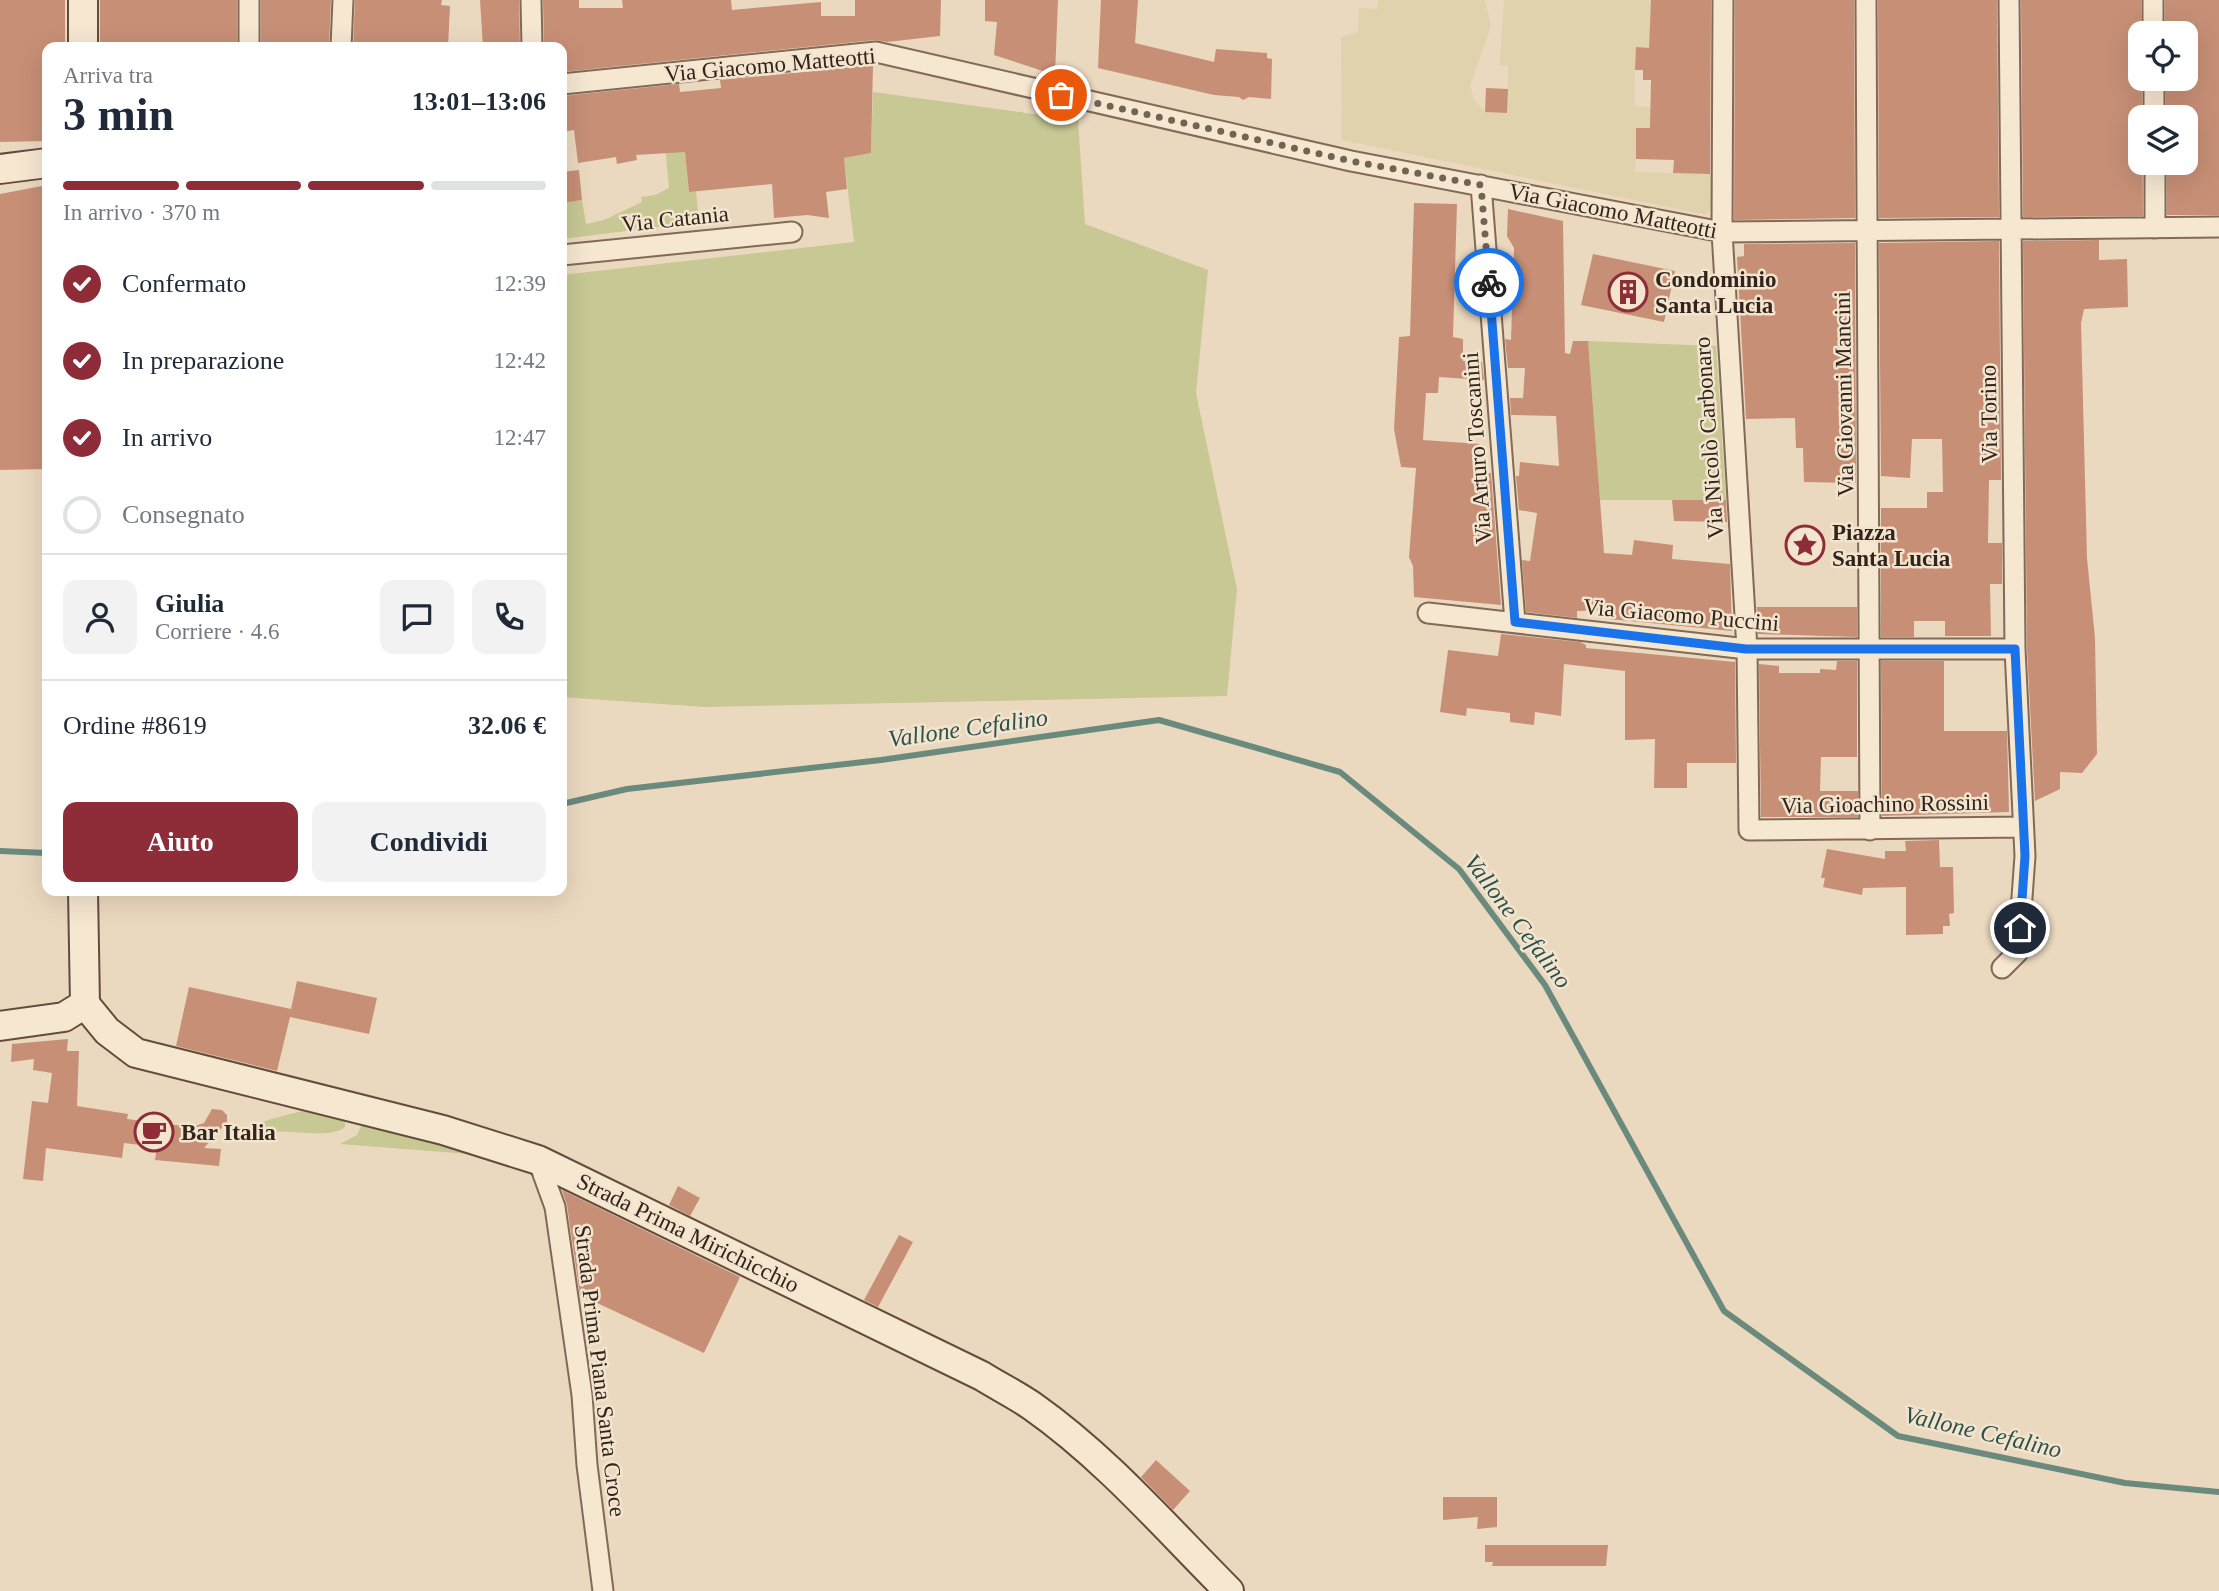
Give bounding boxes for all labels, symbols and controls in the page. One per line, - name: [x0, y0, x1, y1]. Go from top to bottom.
- map controls: [2128, 21, 2198, 175]
- button: locate: [2128, 21, 2198, 91]
- street label: Via Giacomo Matteotti: [663, 43, 877, 87]
- text: Arriva tra: [63, 63, 153, 88]
- pin: [1031, 65, 1091, 125]
- icon: bag: [1042, 76, 1080, 114]
- text: 13:01–13:06: [412, 87, 546, 116]
- text: 3 min: [63, 89, 174, 140]
- button: layers: [2128, 105, 2198, 175]
- street label: Via Giacomo Matteotti: [1507, 179, 1719, 243]
- text: In arrivo · 370 m: [63, 200, 220, 225]
- street label: Via Catania: [620, 201, 730, 237]
- courier: [1454, 248, 1524, 318]
- icon: bike: [1470, 264, 1508, 302]
- icon: check: [63, 265, 101, 303]
- place label: Condominio Santa Lucia: [1655, 267, 1776, 318]
- text: Confermato: [122, 269, 246, 298]
- text: 12:39: [494, 271, 546, 296]
- building icon: Condominio Santa Lucia: [1607, 271, 1649, 313]
- street label: Via Giovanni Mancini: [1830, 291, 1858, 497]
- street label: Via Nicolò Carbonaro: [1689, 336, 1729, 540]
- icon: check: [63, 342, 101, 380]
- text: In preparazione: [122, 346, 284, 375]
- text: 12:42: [494, 348, 546, 373]
- street label: Via Arturo Toscanini: [1458, 351, 1496, 545]
- street label: Via Torino: [1976, 365, 2002, 463]
- icon: check: [63, 419, 101, 457]
- text: In arrivo: [122, 423, 212, 452]
- text: 12:47: [494, 425, 546, 450]
- text: Consegnato: [122, 500, 245, 529]
- place label: Piazza Santa Lucia: [1832, 520, 1951, 571]
- place icon: Piazza Santa Lucia: [1784, 524, 1826, 566]
- button: person: [63, 580, 137, 654]
- button: chat: [380, 580, 454, 654]
- button: phone: [472, 580, 546, 654]
- text: Giulia: [155, 589, 224, 618]
- street label: Via Giacomo Puccini: [1582, 594, 1780, 636]
- text: Corriere · 4.6: [155, 619, 280, 644]
- water label: Vallone Cefalino: [887, 704, 1049, 752]
- text: Ordine #8619: [63, 711, 207, 740]
- text: 32.06 €: [468, 711, 546, 740]
- street label: Via Gioachino Rossini: [1781, 790, 1989, 818]
- button: Aiuto: [63, 802, 298, 882]
- button: Condividi: [312, 802, 546, 882]
- water label: Vallone Cefalino: [1459, 849, 1577, 993]
- pin: [1990, 898, 2050, 958]
- icon: home: [2001, 909, 2039, 947]
- cafe icon: Bar Italia: [133, 1111, 175, 1153]
- place label: Bar Italia: [181, 1120, 276, 1145]
- street label: Strada Prima Mirichicchio: [573, 1168, 803, 1298]
- street label: Strada Prima Piana Santa Croce: [570, 1224, 630, 1518]
- water label: Vallone Cefalino: [1902, 1401, 2064, 1463]

